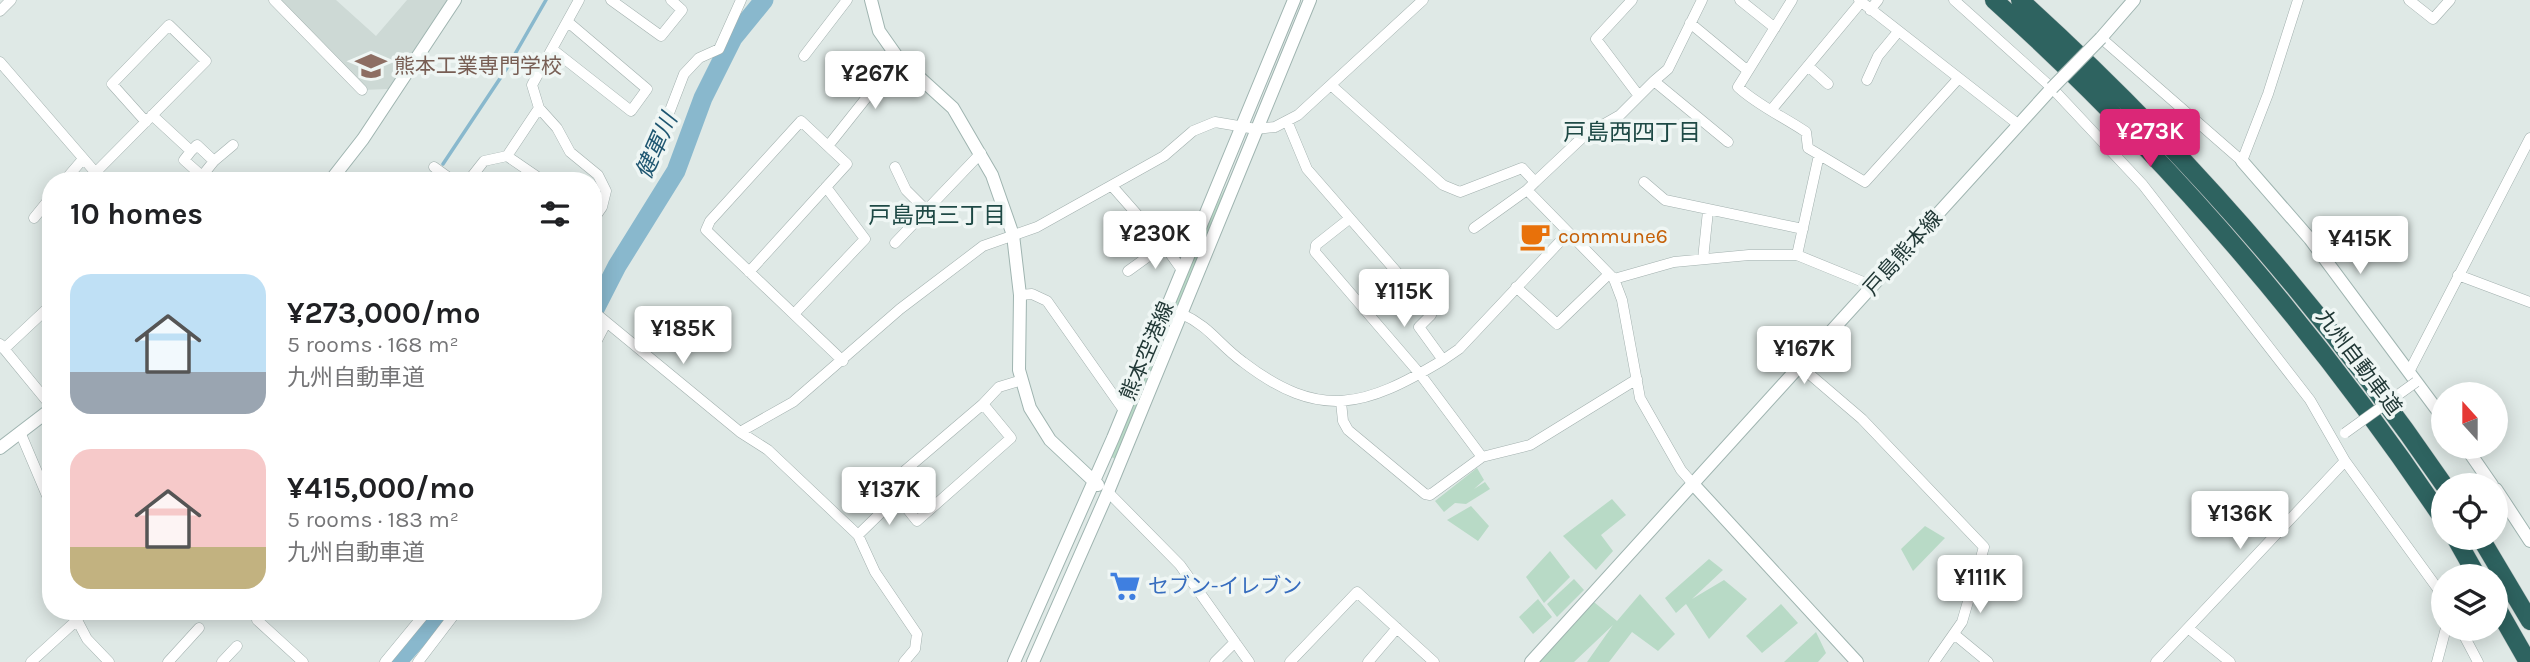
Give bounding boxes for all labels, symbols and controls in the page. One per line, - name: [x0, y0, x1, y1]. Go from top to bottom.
- school or university icon: 熊本工業専門学校: [354, 49, 388, 83]
- pin: ¥267K: [826, 52, 924, 111]
- place label: 熊本工業専門学校: [394, 54, 562, 78]
- text: ¥267K: [841, 60, 909, 87]
- water label: 健軍川: [630, 106, 684, 183]
- pin: ¥273K: [2101, 110, 2199, 169]
- text: ¥273K: [2116, 118, 2184, 145]
- district label: 戸島西四丁目: [1563, 119, 1701, 146]
- icon: filters: [536, 195, 574, 233]
- text: 10 homes: [70, 196, 203, 232]
- district label: 戸島西三丁目: [868, 202, 1006, 229]
- street label: 戸島熊本線: [1859, 206, 1947, 300]
- pin: ¥230K: [1106, 212, 1204, 271]
- pin: ¥415K: [2311, 216, 2409, 276]
- cafe icon: commune6: [1518, 219, 1552, 253]
- text: ¥230K: [1119, 220, 1191, 247]
- place label: commune6: [1558, 224, 1668, 248]
- text: ¥415K: [2328, 225, 2392, 252]
- pin: ¥115K: [1355, 270, 1453, 329]
- text: ¥115K: [1375, 278, 1433, 305]
- text: ¥273,000/mo: [287, 295, 480, 331]
- street label: 熊本空港線: [1115, 298, 1179, 404]
- icon: home: [126, 302, 210, 386]
- street label: 九州自動車道: [2312, 304, 2406, 420]
- pin: ¥185K: [634, 306, 732, 366]
- text: ¥185K: [651, 315, 716, 342]
- pin: ¥167K: [1755, 326, 1853, 386]
- text: 5 rooms · 168 m²: [287, 331, 459, 358]
- text: ¥167K: [1773, 335, 1835, 362]
- text: 九州自動車道: [287, 364, 425, 391]
- north arrow: [2431, 382, 2508, 458]
- map controls: [2431, 382, 2508, 641]
- pin: ¥137K: [840, 468, 938, 527]
- text: ¥415,000/mo: [287, 470, 475, 506]
- button: locate: [2431, 473, 2508, 550]
- text: ¥137K: [858, 476, 920, 503]
- icon: home: [126, 477, 210, 561]
- pin: ¥136K: [2191, 491, 2289, 551]
- text: ¥136K: [2208, 500, 2273, 527]
- text: 5 rooms · 183 m²: [287, 506, 459, 533]
- text: 九州自動車道: [287, 539, 425, 566]
- pin: ¥111K: [1931, 556, 2029, 615]
- text: ¥111K: [1953, 564, 2007, 591]
- button: layers: [2431, 564, 2508, 641]
- supermarket icon: セブン-イレブン: [1108, 569, 1142, 603]
- place label: セブン-イレブン: [1148, 574, 1302, 598]

